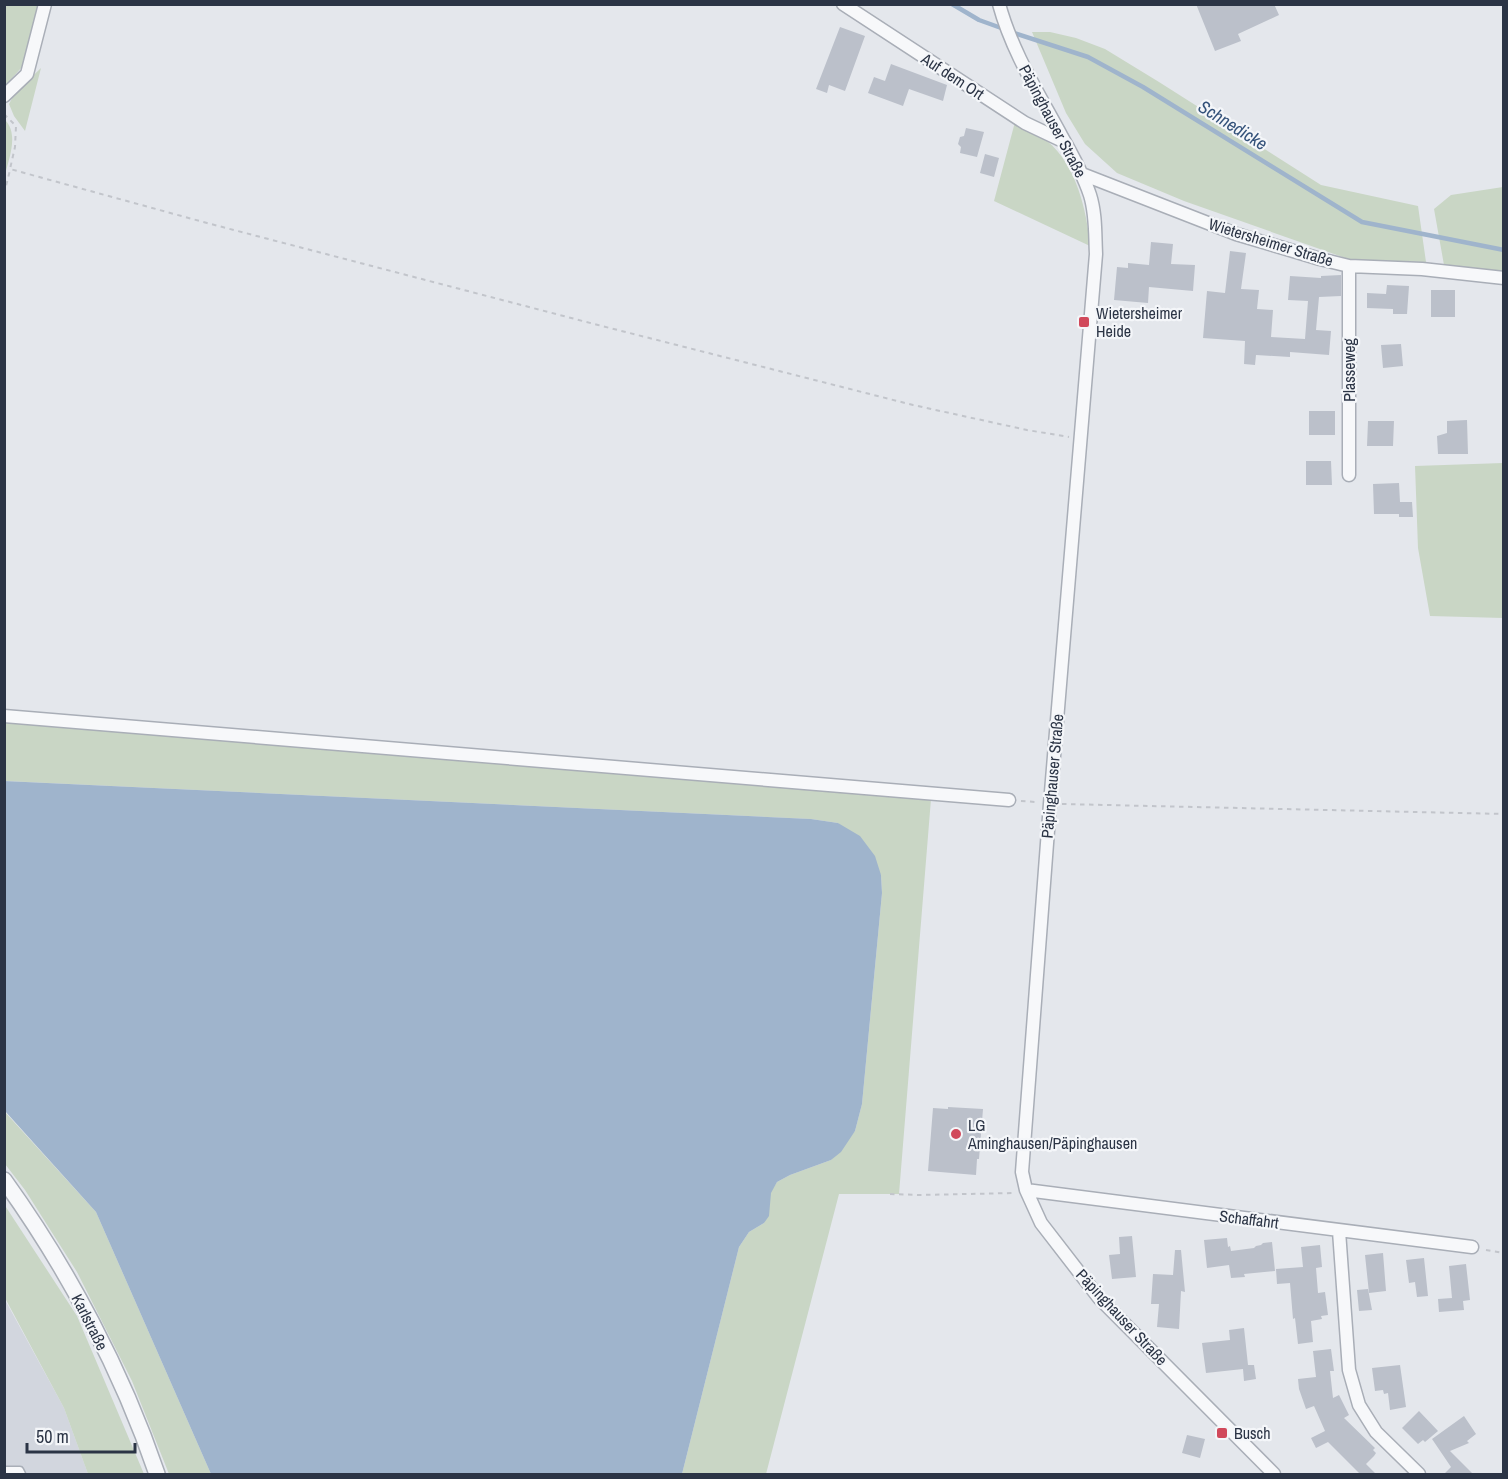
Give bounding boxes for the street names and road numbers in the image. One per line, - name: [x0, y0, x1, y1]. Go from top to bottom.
- street label: Auf dem Ort: [917, 47, 989, 105]
- street label: Päpinghauser Straße: [1014, 61, 1092, 181]
- street label: Wietersheimer Straße: [1206, 213, 1336, 271]
- street label: Plasseweg: [1338, 338, 1360, 402]
- street label: Päpinghauser Straße: [1036, 713, 1068, 839]
- street label: Schaffahrt: [1218, 1204, 1280, 1234]
- street label: Päpinghauser Straße: [1071, 1264, 1173, 1370]
- street label: Karlstraße: [66, 1290, 114, 1354]

